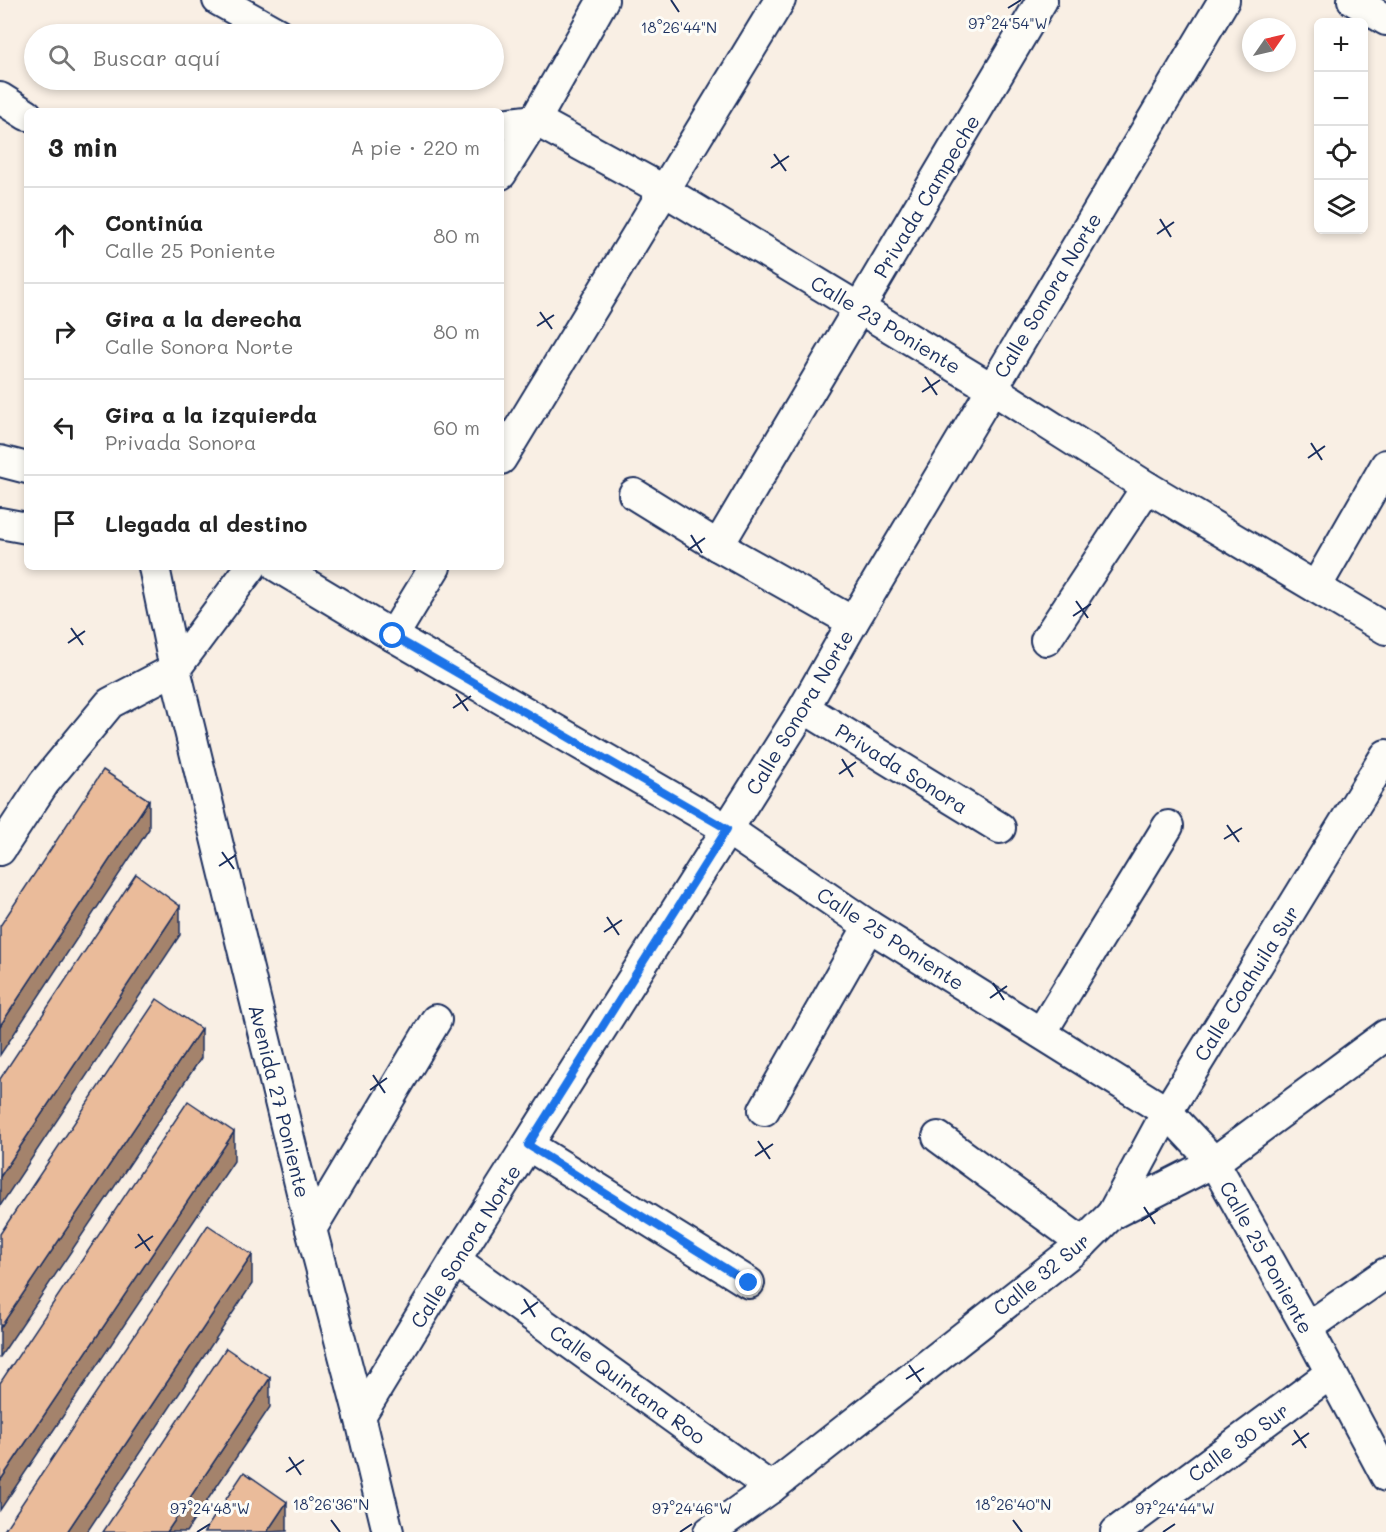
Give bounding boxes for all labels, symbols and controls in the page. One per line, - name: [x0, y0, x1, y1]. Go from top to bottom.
- text: 97°24'54"W: [968, 13, 1048, 33]
- text: 18°26'44"N: [641, 17, 717, 37]
- north arrow: [1242, 18, 1296, 72]
- map controls: [1314, 18, 1368, 234]
- button: +: [1314, 18, 1368, 72]
- search box: [24, 24, 504, 90]
- icon: search: [45, 41, 78, 74]
- text: Buscar aquí: [93, 43, 221, 72]
- button: −: [1314, 72, 1368, 126]
- street label: Privada Campeche: [867, 110, 985, 282]
- button: locate: [1314, 126, 1368, 180]
- text: 3 min: [48, 130, 117, 164]
- text: A pie · 220 m: [350, 134, 480, 160]
- button: layers: [1314, 180, 1368, 234]
- text: Continúa: [105, 208, 203, 237]
- street label: Calle Sonora Norte: [987, 208, 1107, 382]
- icon: ahead: [48, 219, 81, 252]
- text: 80 m: [433, 222, 480, 248]
- text: Calle 25 Poniente: [105, 237, 276, 263]
- street label: Calle 23 Poniente: [806, 269, 966, 379]
- text: Gira a la derecha: [105, 304, 302, 333]
- icon: right: [48, 315, 81, 348]
- text: 80 m: [433, 318, 480, 344]
- text: Calle Sonora Norte: [105, 333, 293, 359]
- text: Gira a la izquierda: [105, 400, 317, 429]
- icon: left: [48, 411, 81, 444]
- text: 60 m: [433, 414, 480, 440]
- text: Privada Sonora: [105, 429, 257, 455]
- icon: arrive: [48, 507, 81, 540]
- text: Llegada al destino: [105, 509, 307, 538]
- route start: [379, 622, 405, 648]
- street label: Calle Sonora Norte: [739, 625, 859, 799]
- street label: Privada Sonora: [831, 717, 973, 819]
- street label: Calle 25 Poniente: [812, 881, 970, 995]
- street label: Calle Coahuila Sur: [1188, 900, 1304, 1066]
- street label: Avenida 27 Poniente: [243, 1002, 317, 1200]
- street label: Calle Sonora Norte: [404, 1159, 526, 1333]
- street label: Calle 25 Poniente: [1214, 1176, 1320, 1338]
- street label: Calle 32 Sur: [987, 1227, 1095, 1321]
- route end: [735, 1269, 761, 1295]
- street label: Calle Quintana Roo: [545, 1319, 711, 1450]
- street label: Calle 30 Sur: [1183, 1397, 1293, 1487]
- text: 18°26'36"N: [293, 1494, 369, 1514]
- text: 18°26'40"N: [975, 1494, 1051, 1514]
- text: 97°24'48"W: [170, 1498, 250, 1518]
- text: 97°24'46"W: [652, 1498, 732, 1518]
- text: 97°24'44"W: [1135, 1498, 1215, 1518]

